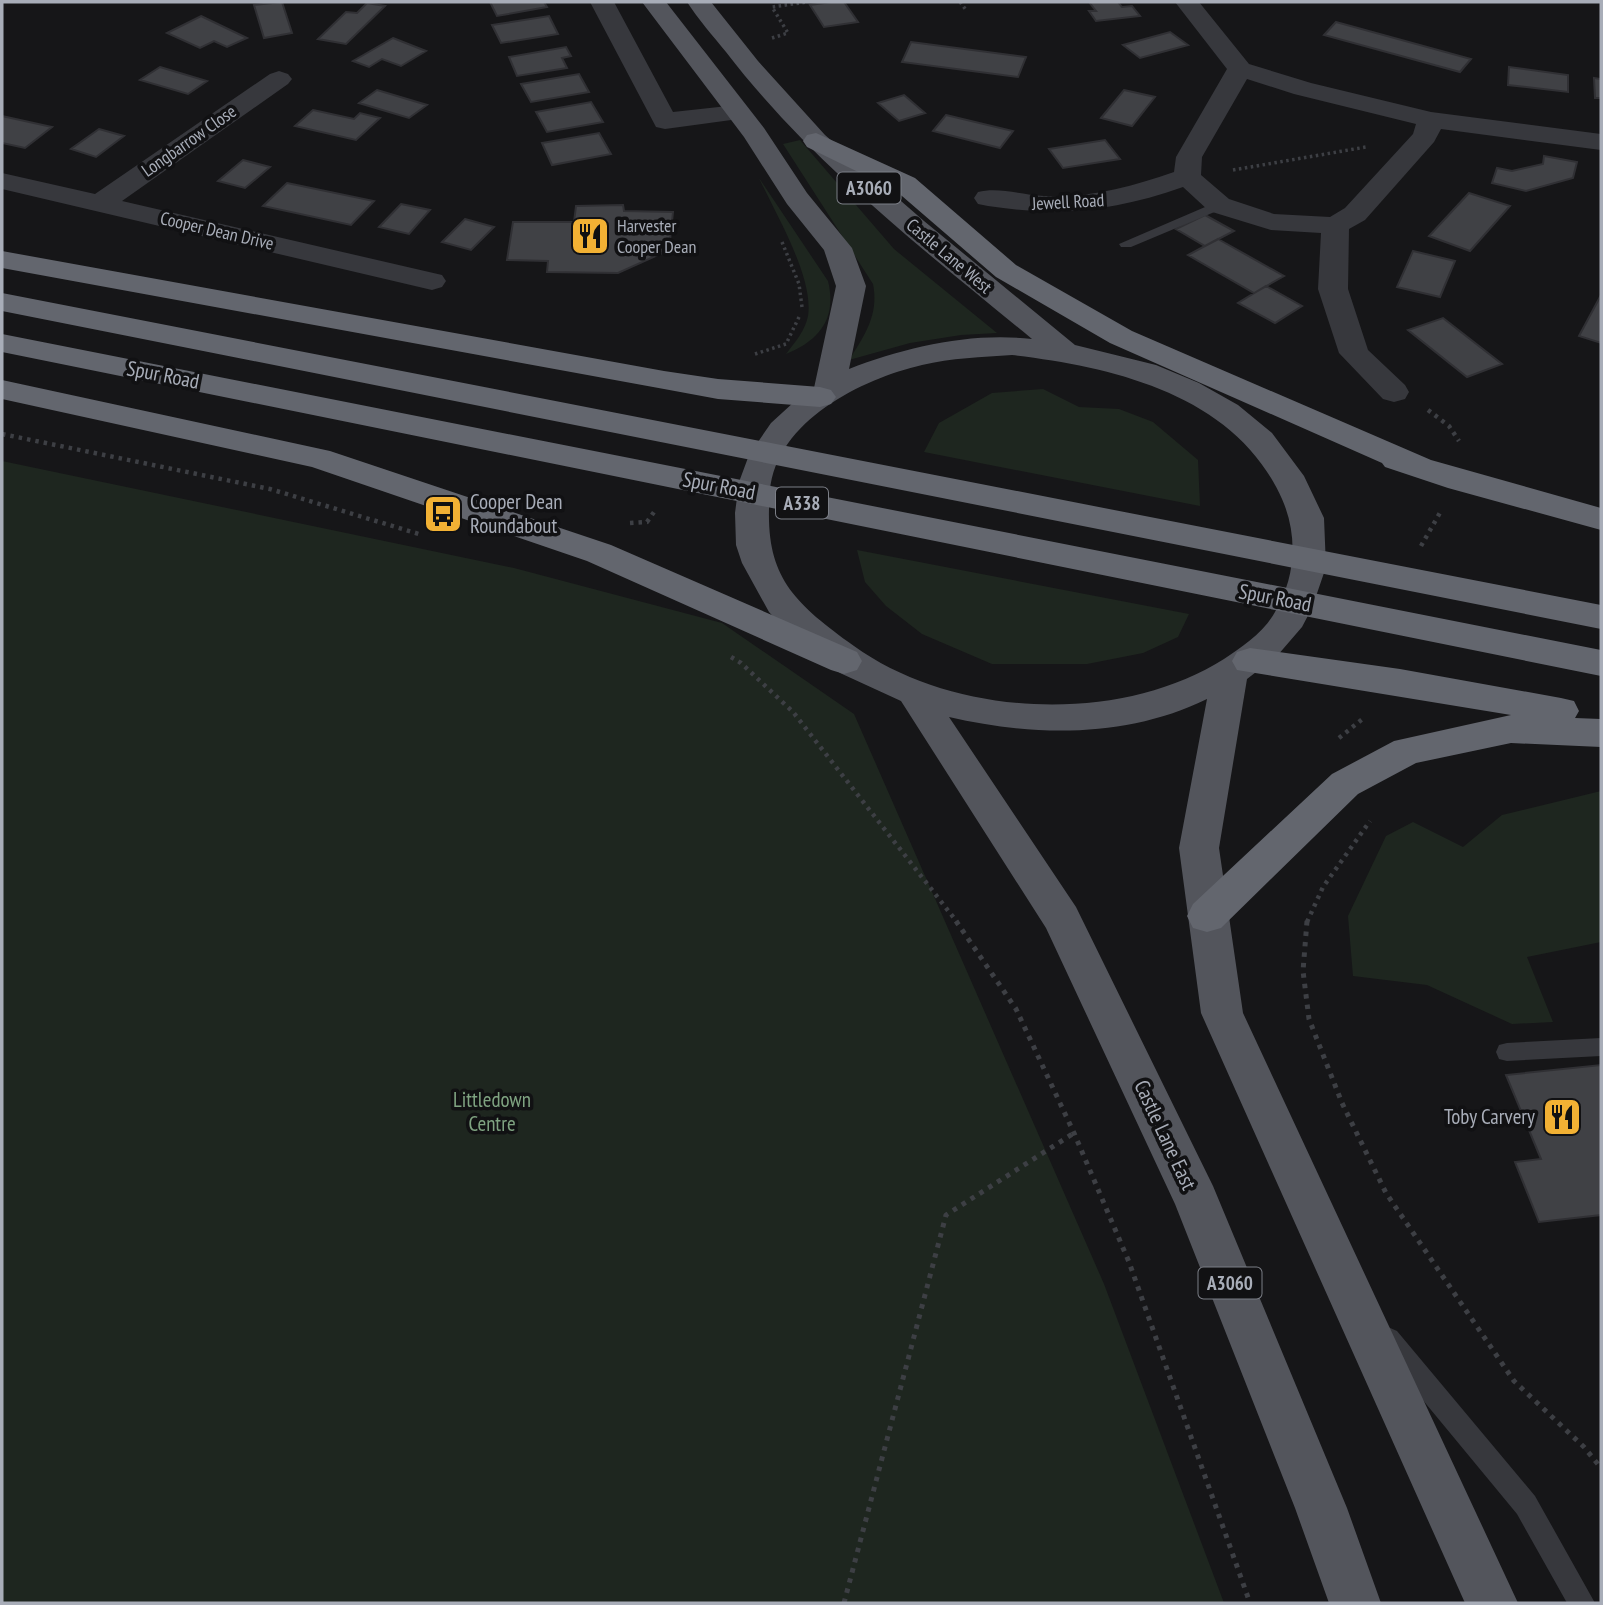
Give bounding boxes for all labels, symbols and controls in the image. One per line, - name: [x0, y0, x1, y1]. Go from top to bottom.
- street label: Longbarrow Close: [137, 99, 241, 182]
- road number: A3060: [838, 172, 900, 204]
- street label: Jewell Road: [1030, 188, 1105, 215]
- street label: Cooper Dean Drive: [158, 206, 276, 255]
- street label: Castle Lane West: [902, 213, 997, 298]
- place label: Harvester Cooper Dean: [617, 214, 696, 258]
- restaurant icon: Harvester Cooper Dean: [569, 215, 611, 257]
- street label: Spur Road: [125, 354, 202, 395]
- street label: Spur Road: [681, 465, 758, 506]
- place label: Cooper Dean Roundabout: [470, 488, 563, 539]
- road number: A338: [776, 488, 828, 518]
- bus stop icon: Cooper Dean Roundabout: [422, 493, 464, 535]
- street label: Spur Road: [1237, 577, 1314, 618]
- street label: Castle Lane East: [1128, 1076, 1203, 1194]
- park label: Littledown Centre: [453, 1086, 531, 1137]
- restaurant icon: Toby Carvery: [1541, 1096, 1583, 1138]
- place label: Toby Carvery: [1444, 1103, 1535, 1130]
- road number: A3060: [1198, 1268, 1262, 1298]

